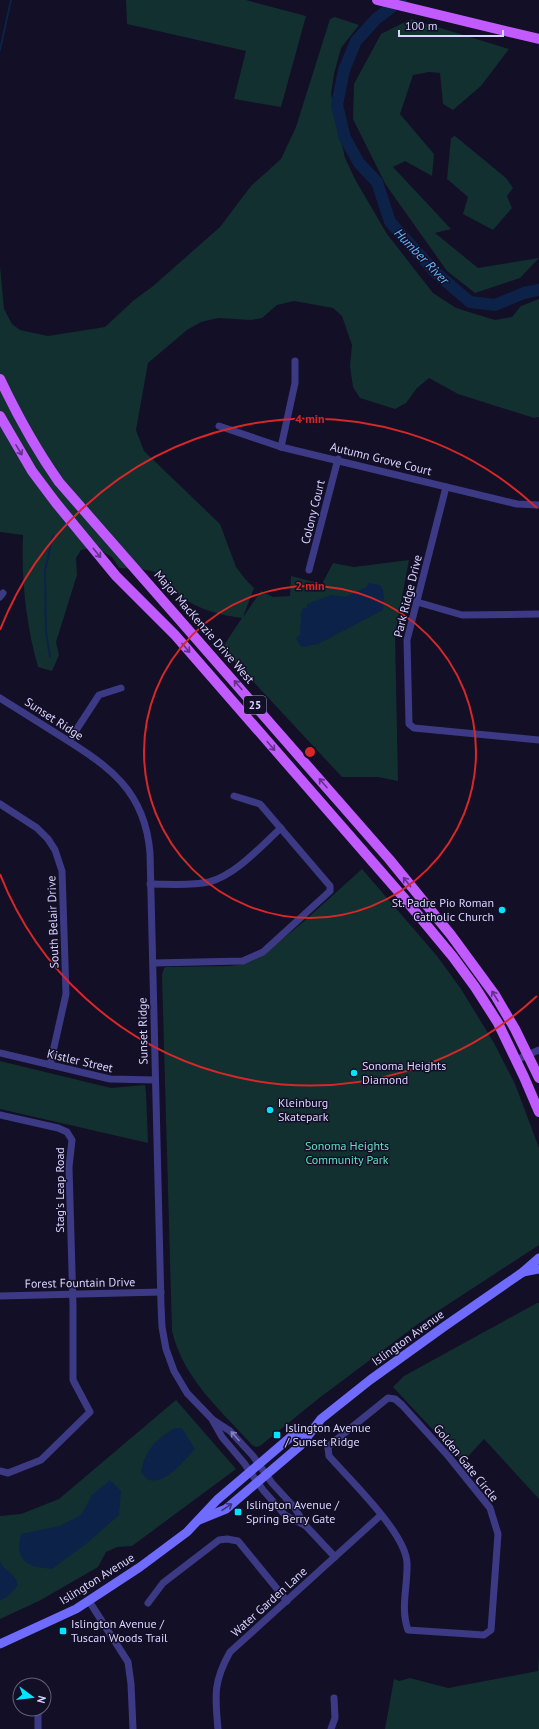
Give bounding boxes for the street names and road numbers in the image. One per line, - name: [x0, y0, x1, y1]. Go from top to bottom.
- street label: Autumn Grove Court: [329, 439, 433, 478]
- street label: Colony Court: [297, 478, 328, 546]
- street label: Park Ridge Drive: [390, 553, 425, 639]
- street label: Major MacKenzie Drive West: [151, 567, 258, 686]
- street label: Sunset Ridge: [22, 694, 87, 743]
- road number: 25: [244, 696, 266, 714]
- street label: South Belair Drive: [43, 875, 62, 969]
- street label: Sunset Ridge: [134, 997, 151, 1065]
- street label: Kistler Street: [46, 1046, 115, 1075]
- street label: Stag's Leap Road: [52, 1147, 67, 1233]
- street label: Forest Fountain Drive: [25, 1274, 135, 1291]
- street label: Islington Avenue: [369, 1306, 447, 1369]
- street label: Golden Gate Circle: [431, 1421, 502, 1504]
- street label: Islington Avenue: [56, 1550, 137, 1608]
- street label: Water Garden Lane: [228, 1564, 310, 1640]

